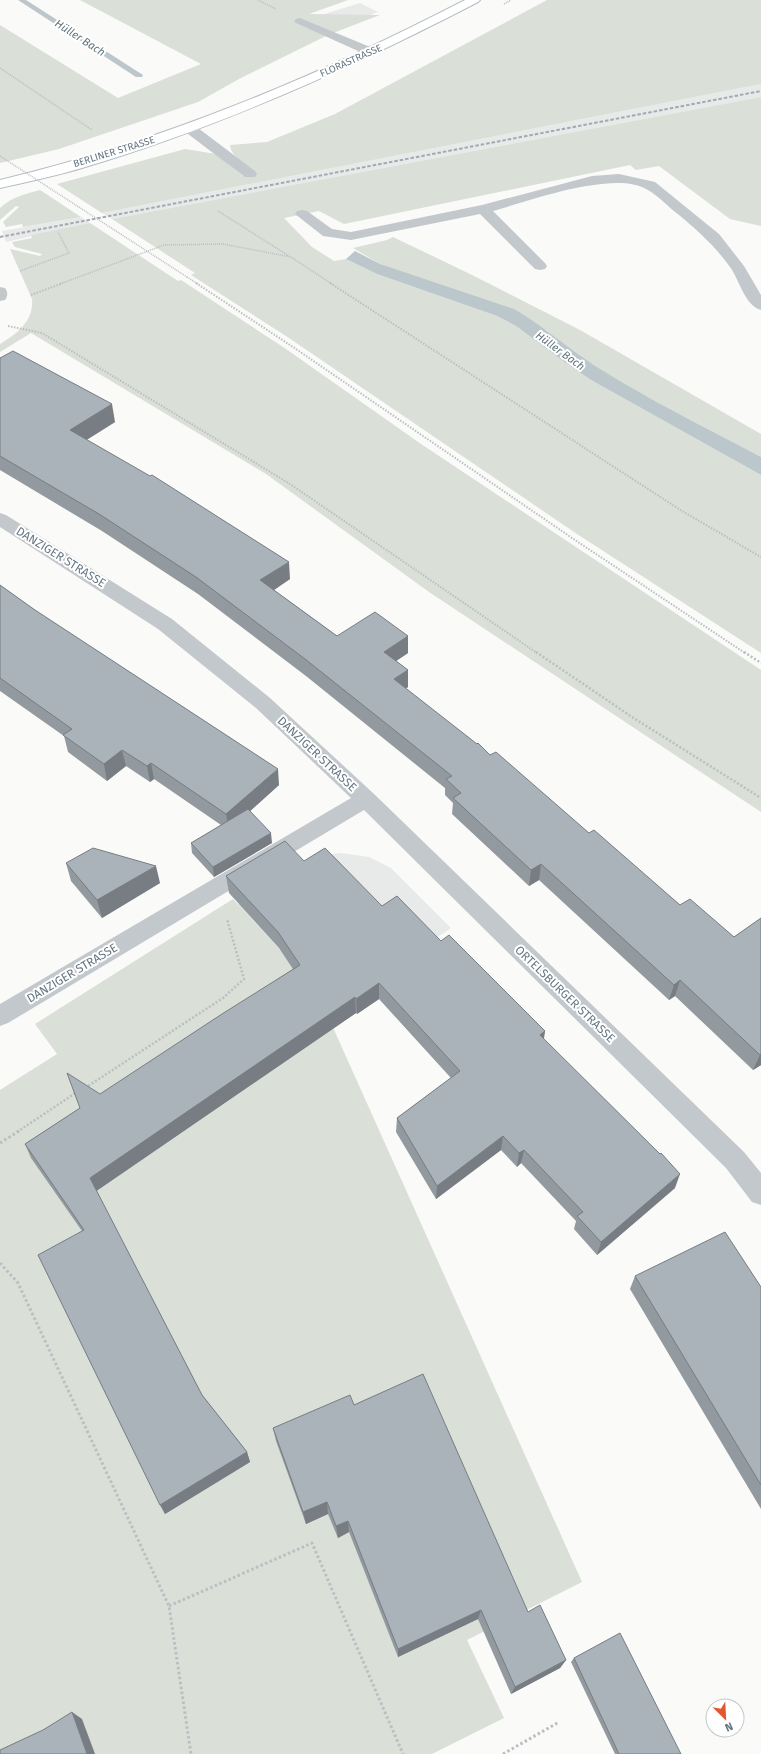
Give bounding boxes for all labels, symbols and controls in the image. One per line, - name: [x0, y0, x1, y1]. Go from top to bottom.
- water label: Hüller Bach: [52, 17, 108, 59]
- street label: FLORASTRASSE: [318, 42, 384, 80]
- street label: BERLINER STRASSE: [72, 134, 156, 170]
- water label: Hüller Bach: [533, 329, 587, 373]
- street label: DANZIGER STRASSE: [14, 524, 108, 590]
- street label: DANZIGER STRASSE: [275, 714, 359, 794]
- street label: DANZIGER STRASSE: [24, 941, 120, 1005]
- street label: ORTELSBURGER STRASSE: [512, 943, 618, 1045]
- north arrow: [705, 1698, 745, 1738]
- text: N: [723, 1719, 735, 1734]

